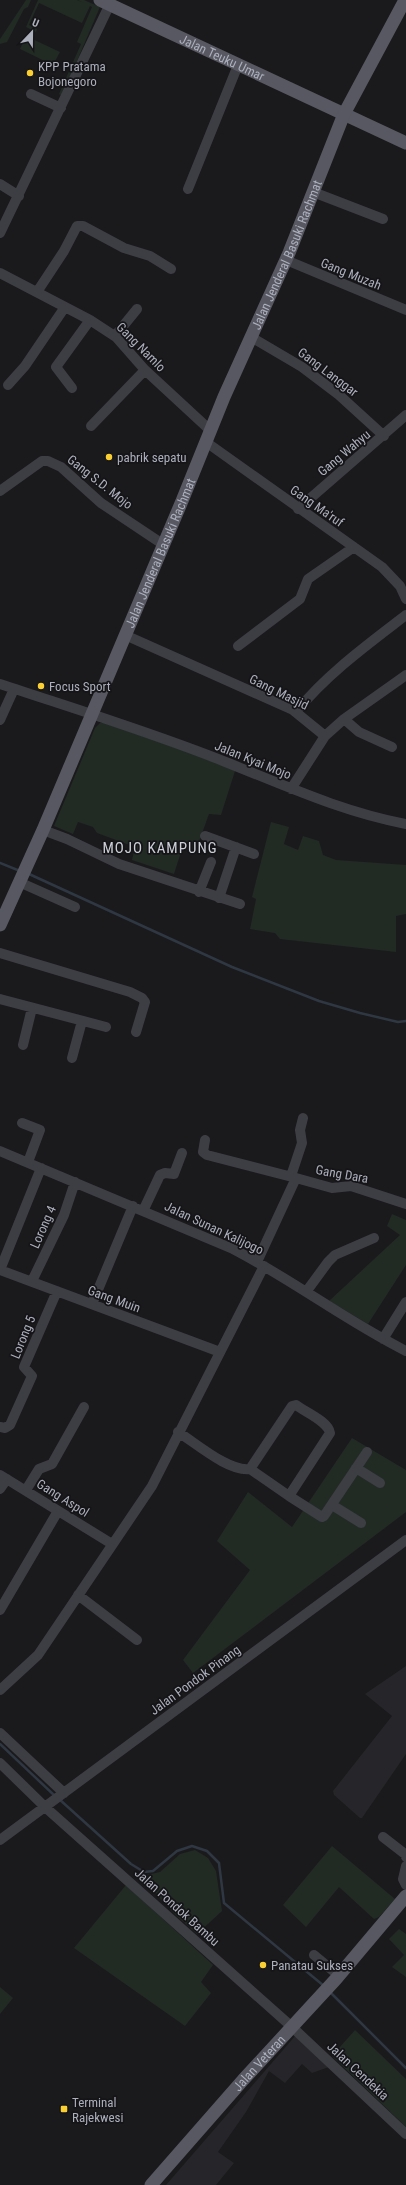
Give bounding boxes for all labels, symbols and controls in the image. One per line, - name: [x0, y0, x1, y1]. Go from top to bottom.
- north arrow: [12, 12, 52, 52]
- text: U: [30, 16, 41, 30]
- street label: Jalan Teuku Umar: [178, 31, 267, 83]
- place label: KPP Pratama Bojonegoro: [38, 59, 106, 89]
- marker: KPP Pratama Bojonegoro: [25, 68, 35, 78]
- street label: Jalan Jenderal Basuki Rachmat: [248, 178, 325, 332]
- street label: Gang Muzah: [319, 255, 383, 293]
- street label: Gang Namlo: [113, 319, 169, 375]
- street label: Gang Langgar: [295, 345, 361, 399]
- street label: Gang Wahyu: [315, 427, 373, 479]
- place label: pabrik sepatu: [117, 450, 187, 465]
- street label: Gang S.D. Mojo: [64, 452, 136, 512]
- marker: pabrik sepatu: [104, 452, 114, 462]
- street label: Jalan Jenderal Basuki Rachmat: [122, 476, 198, 630]
- street label: Gang Ma'ruf: [287, 482, 347, 530]
- street label: Gang Masjid: [247, 671, 311, 713]
- place label: Focus Sport: [49, 679, 111, 694]
- marker: Focus Sport: [36, 681, 46, 691]
- street label: Jalan Kyai Mojo: [213, 738, 293, 782]
- district label: MOJO KAMPUNG: [102, 839, 218, 857]
- street label: Gang Dara: [315, 1162, 369, 1186]
- street label: Jalan Sunan Kalijogo: [162, 1198, 266, 1258]
- street label: Lorong 4: [27, 1203, 59, 1251]
- street label: Gang Muin: [86, 1283, 142, 1315]
- street label: Lorong 5: [8, 1313, 38, 1361]
- street label: Gang Aspol: [34, 1476, 92, 1520]
- street label: Jalan Pondok Pinang: [147, 1642, 243, 1718]
- street label: Jalan Pondok Bambu: [132, 1865, 222, 1949]
- place label: Panatau Sukses: [271, 1958, 353, 1973]
- marker: Panatau Sukses: [258, 1960, 268, 1970]
- street label: Jalan Veteran: [230, 2032, 288, 2094]
- street label: Jalan Cendekia: [324, 2039, 392, 2103]
- place label: Terminal Rajekwesi: [72, 2095, 123, 2125]
- marker: Terminal Rajekwesi: [59, 2104, 69, 2114]

